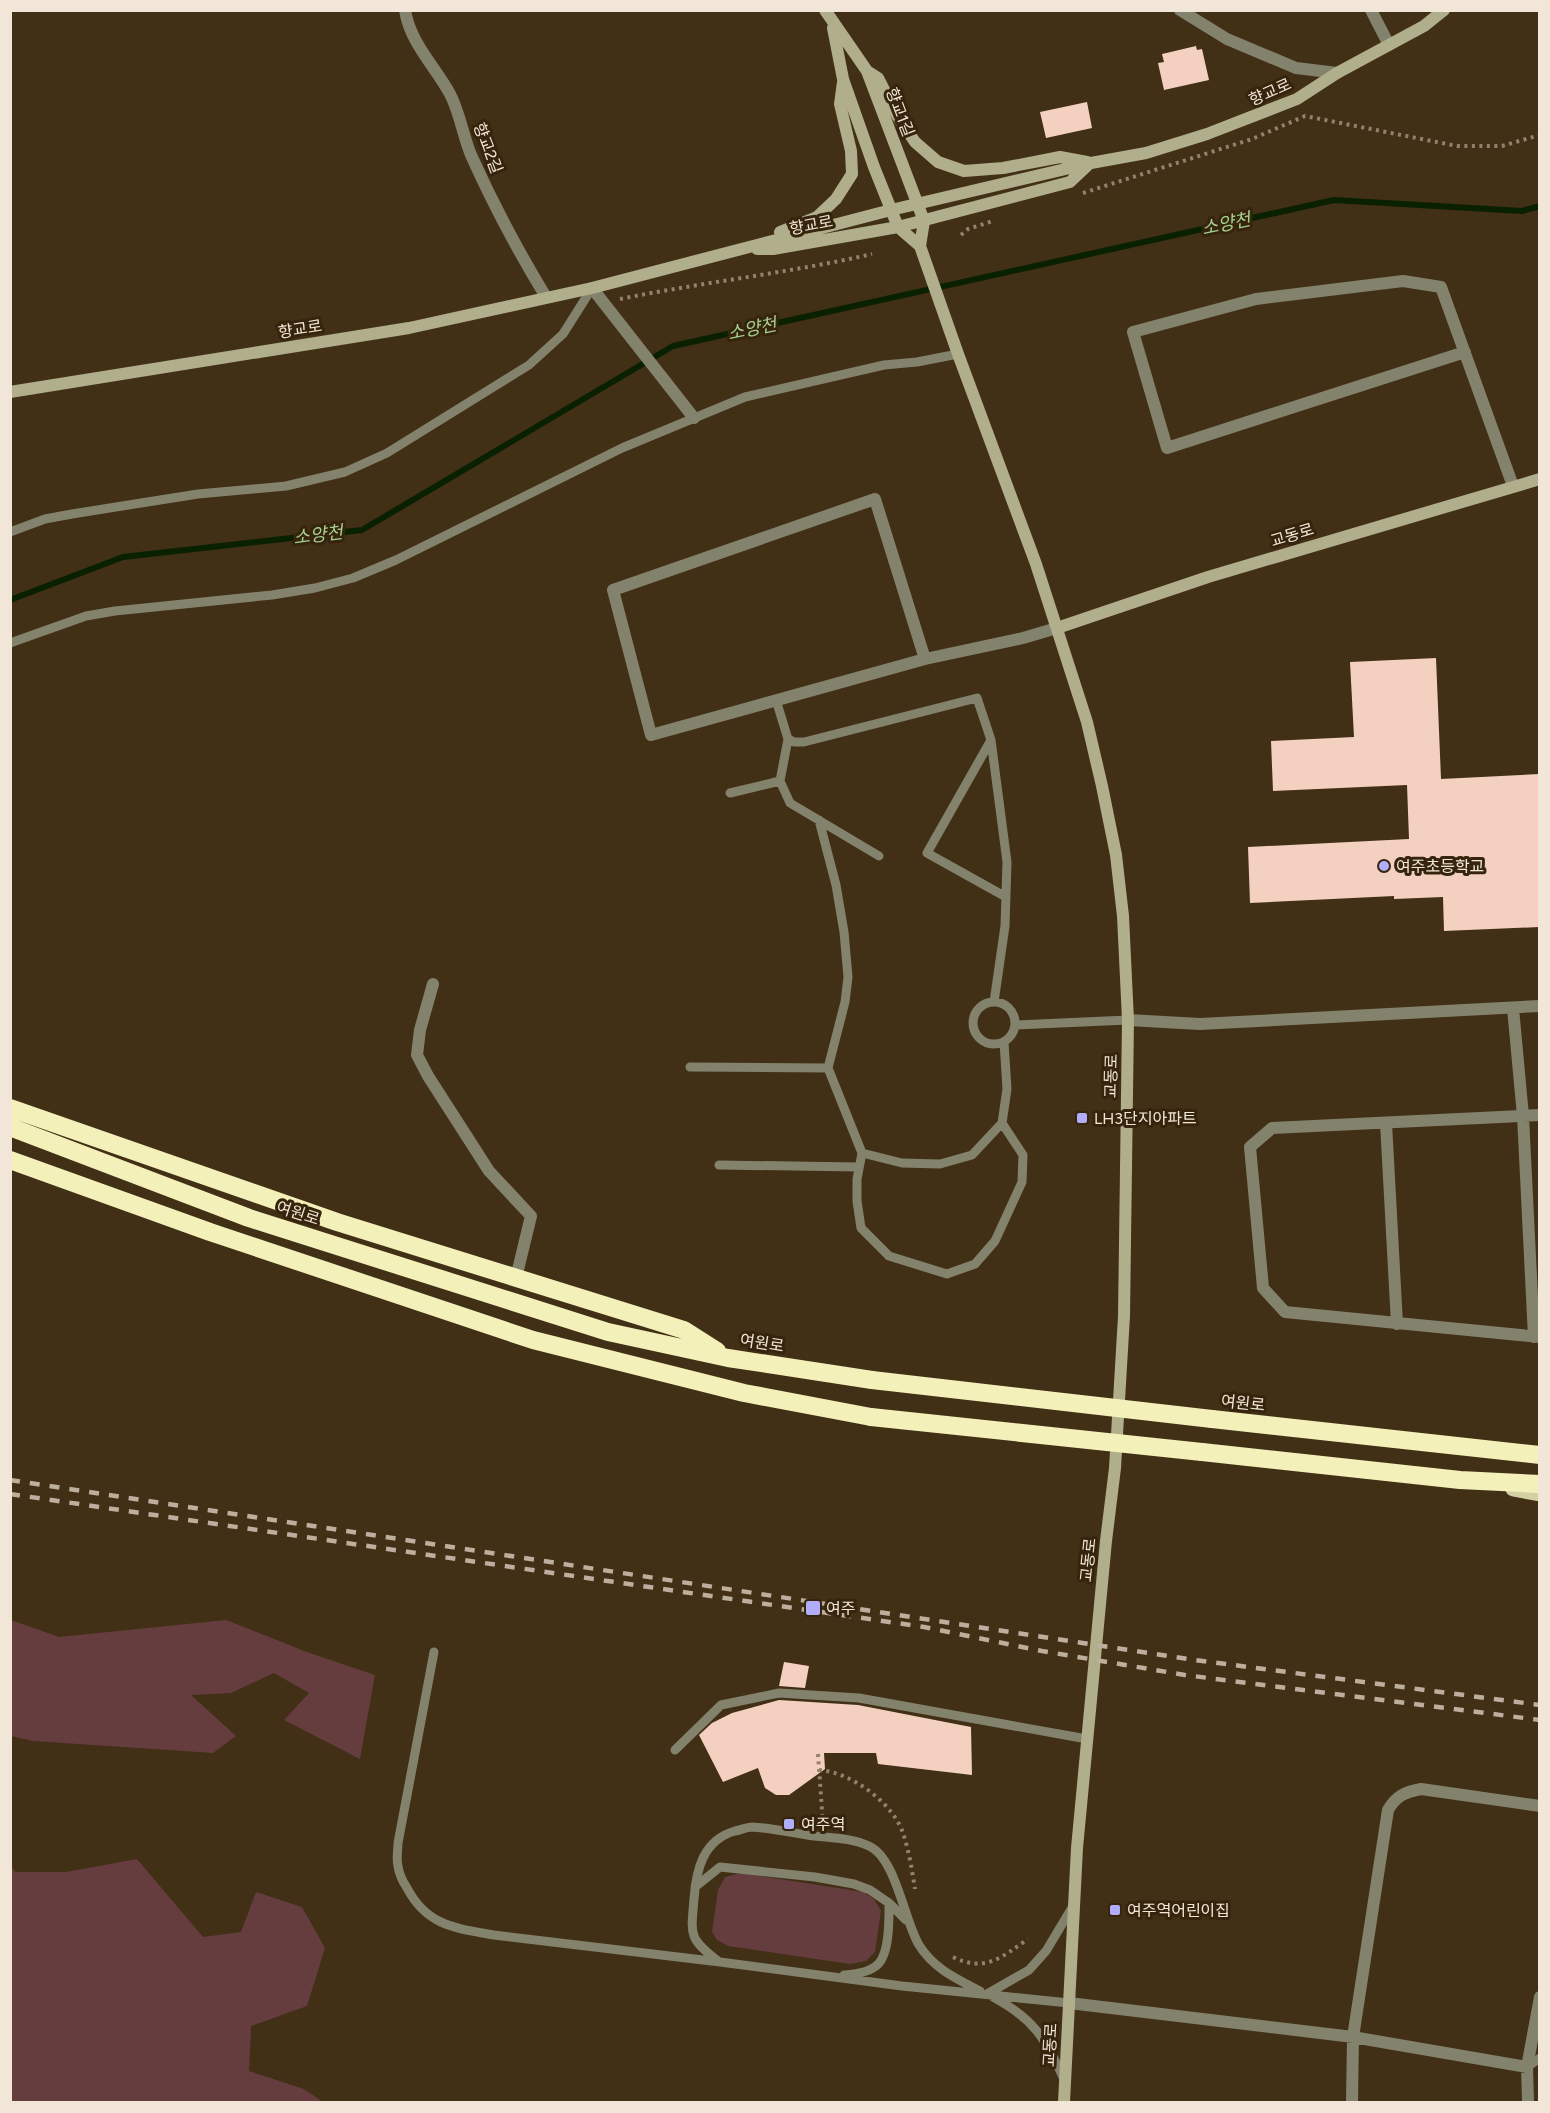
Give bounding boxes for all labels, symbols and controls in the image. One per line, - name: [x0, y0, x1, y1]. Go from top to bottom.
- street label: 향교로: [1246, 74, 1294, 110]
- street label: 향교1길: [882, 85, 918, 139]
- street label: 향교2길: [470, 120, 506, 176]
- water label: 소양천: [1199, 208, 1255, 240]
- street label: 향교로: [788, 211, 835, 239]
- water label: 소양천: [725, 313, 781, 345]
- street label: 향교로: [277, 316, 324, 342]
- street label: 교동로: [1268, 519, 1316, 551]
- water label: 소양천: [292, 521, 346, 549]
- place label: 여주초등학교: [1396, 857, 1484, 876]
- marker: 여주초등학교: [1377, 859, 1391, 873]
- street label: 교동로: [1101, 1053, 1121, 1098]
- place label: LH3단지아파트: [1094, 1109, 1197, 1128]
- marker: LH3단지아파트: [1075, 1111, 1089, 1125]
- street label: 여원로: [274, 1197, 322, 1229]
- street label: 여원로: [739, 1330, 786, 1356]
- street label: 여원로: [1220, 1391, 1266, 1415]
- street label: 교동로: [1076, 1537, 1100, 1583]
- marker: 여주: [804, 1599, 822, 1617]
- place label: 여주: [826, 1599, 855, 1618]
- place label: 여주역: [801, 1815, 845, 1834]
- marker: 여주역: [782, 1817, 796, 1831]
- place label: 여주역어린이집: [1127, 1901, 1230, 1920]
- marker: 여주역어린이집: [1108, 1903, 1122, 1917]
- street label: 교동로: [1039, 2022, 1061, 2068]

